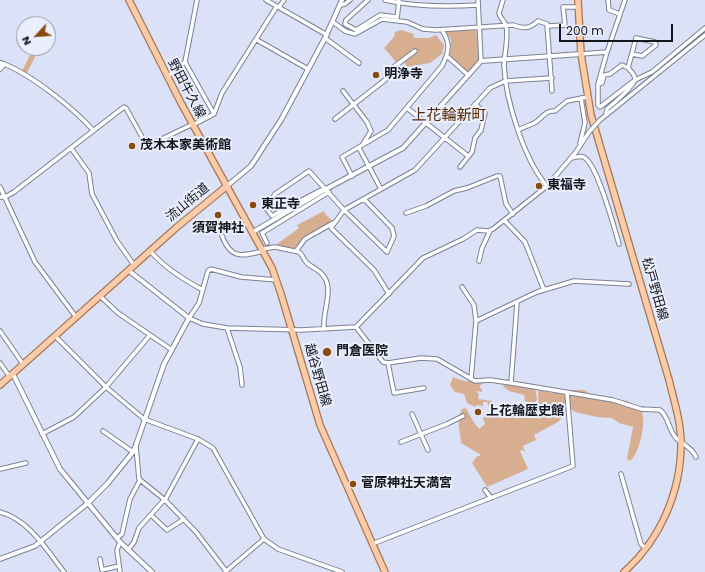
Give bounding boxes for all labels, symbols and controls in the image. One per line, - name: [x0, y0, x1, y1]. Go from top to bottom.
- north arrow: [16, 16, 56, 56]
- scale bar: [561, 16, 675, 42]
- text: 200 m: [566, 22, 604, 39]
- text: N: [17, 34, 35, 48]
- street label: 野田牛久線: [164, 57, 208, 121]
- place label: 明浄寺: [384, 67, 423, 83]
- marker: 明浄寺: [371, 70, 381, 80]
- district label: 上花輪新町: [412, 107, 486, 125]
- place label: 茂木本家美術館: [140, 138, 231, 154]
- marker: 茂木本家美術館: [127, 141, 137, 151]
- place label: 東福寺: [547, 178, 586, 194]
- street label: 流山街道: [163, 180, 213, 226]
- marker: 東福寺: [534, 181, 544, 191]
- place label: 東正寺: [261, 197, 300, 213]
- marker: 東正寺: [248, 200, 258, 210]
- marker: 須賀神社: [213, 210, 223, 220]
- place label: 須賀神社: [192, 221, 244, 237]
- street label: 松戸野田線: [638, 256, 670, 322]
- street label: 越谷野田線: [301, 342, 333, 408]
- place label: 門倉医院: [336, 344, 388, 360]
- marker: 門倉医院: [321, 346, 333, 358]
- place label: 上花輪歴史館: [486, 404, 564, 420]
- marker: 上花輪歴史館: [473, 407, 483, 417]
- place label: 菅原神社天満宮: [361, 476, 452, 492]
- marker: 菅原神社天満宮: [348, 479, 358, 489]

